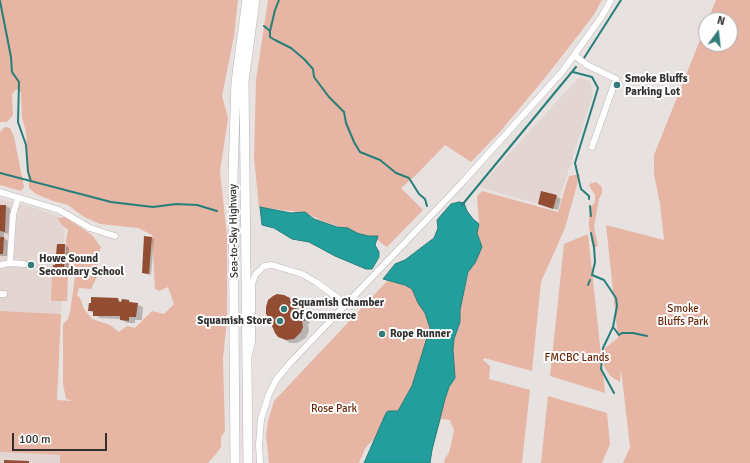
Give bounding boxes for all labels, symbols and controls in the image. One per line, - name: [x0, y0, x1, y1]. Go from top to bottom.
- north arrow: [698, 12, 738, 52]
- text: N: [716, 14, 726, 28]
- place label: Smoke Bluffs Parking Lot: [625, 72, 688, 98]
- marker: Smoke Bluffs Parking Lot: [612, 80, 622, 90]
- street label: Sea-to-Sky Highway: [227, 184, 241, 278]
- place label: Howe Sound Secondary School: [39, 252, 124, 278]
- marker: Howe Sound Secondary School: [26, 260, 36, 270]
- place label: Squamish Chamber Of Commerce: [292, 296, 384, 322]
- park label: Smoke Bluffs Park: [657, 302, 709, 328]
- marker: Squamish Chamber Of Commerce: [279, 304, 289, 314]
- place label: Squamish Store: [197, 314, 272, 328]
- marker: Squamish Store: [275, 316, 285, 326]
- place label: Rope Runner: [390, 327, 451, 341]
- marker: Rope Runner: [377, 329, 387, 339]
- park label: FMCBC Lands: [545, 351, 609, 365]
- park label: Rose Park: [311, 402, 357, 416]
- scale bar: [14, 425, 109, 451]
- text: 100 m: [19, 432, 51, 447]

